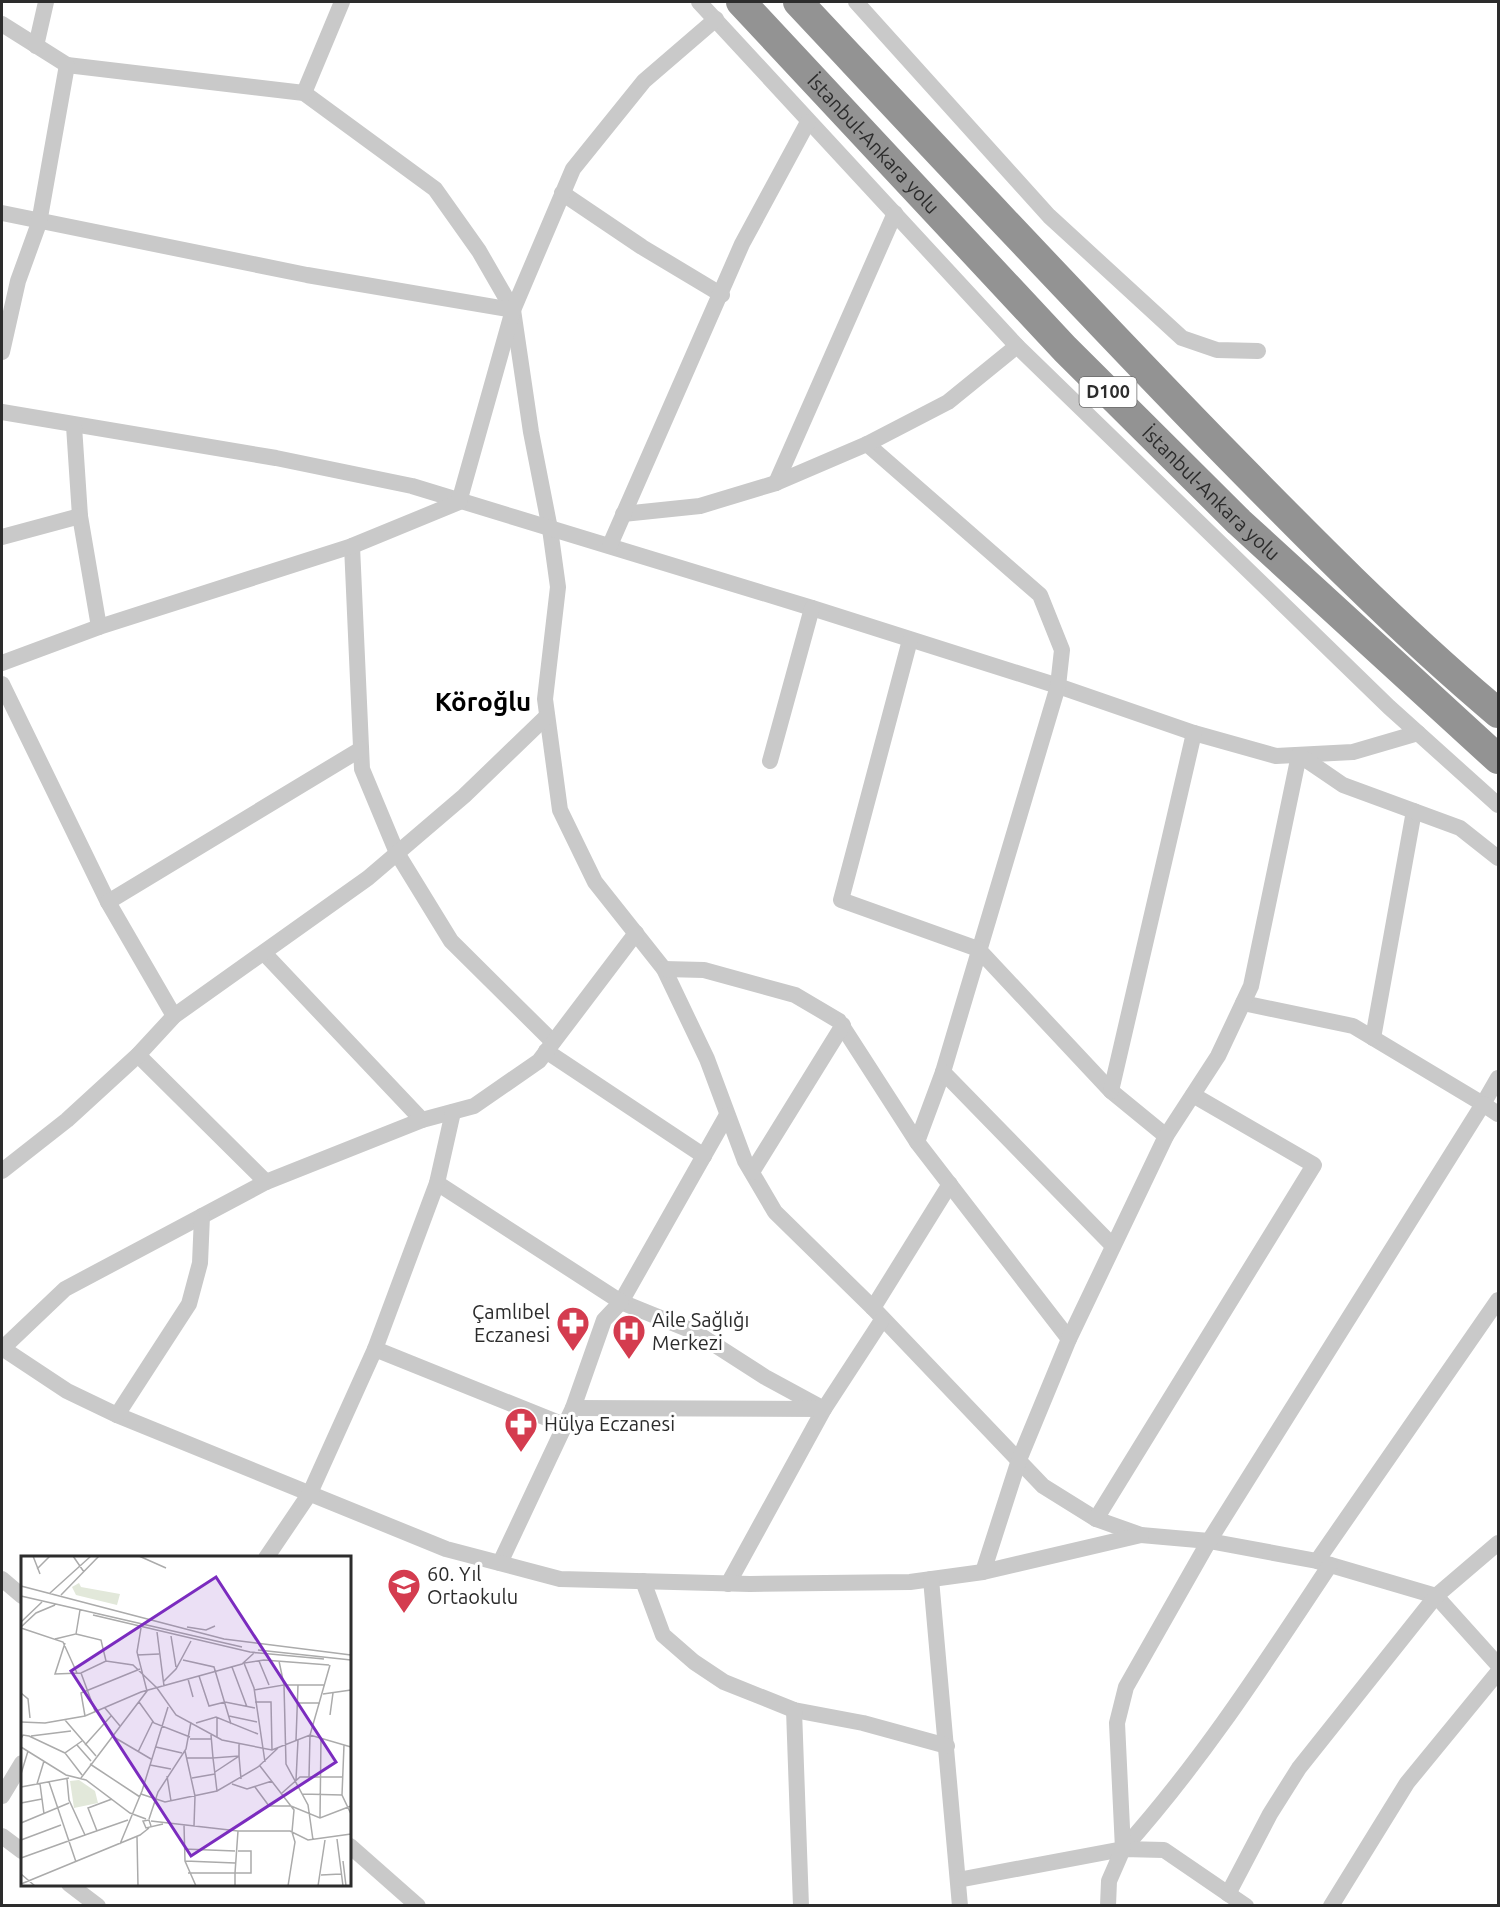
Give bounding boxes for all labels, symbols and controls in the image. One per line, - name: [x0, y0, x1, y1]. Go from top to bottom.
- street label: İstanbul-Ankara yolu: [803, 69, 945, 218]
- road number: D100: [1080, 377, 1136, 407]
- street label: İstanbul-Ankara yolu: [1138, 421, 1285, 565]
- district label: Köroğlu: [435, 687, 531, 716]
- place label: Çamlıbel Eczanesi: [472, 1300, 550, 1346]
- pharmacy icon: Çamlıbel Eczanesi: [555, 1305, 591, 1352]
- place label: Aile Sağlığı Merkezi: [652, 1308, 749, 1354]
- hospital icon: Aile Sağlığı Merkezi: [611, 1313, 647, 1360]
- pharmacy icon: Hülya Eczanesi: [503, 1406, 539, 1453]
- place label: Hülya Eczanesi: [544, 1412, 675, 1435]
- inset map: [21, 1556, 351, 1886]
- place label: 60. Yıl Ortaokulu: [427, 1562, 518, 1608]
- school or university icon: 60. Yıl Ortaokulu: [386, 1567, 422, 1614]

